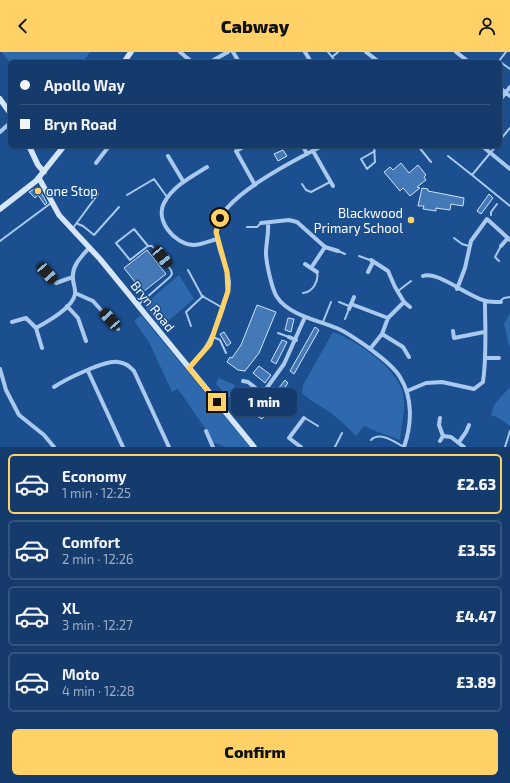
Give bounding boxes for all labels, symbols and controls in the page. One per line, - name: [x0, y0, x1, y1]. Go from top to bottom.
- icon: back: [12, 15, 34, 37]
- text: Cabway: [221, 15, 289, 37]
- icon: person: [476, 15, 498, 37]
- text: Apollo Way: [44, 76, 125, 94]
- text: Bryn Road: [44, 115, 117, 133]
- place label: one Stop: [46, 183, 98, 199]
- marker: one Stop: [33, 186, 43, 196]
- place label: Blackwood Primary School: [314, 205, 403, 236]
- route start: [211, 209, 229, 227]
- marker: Blackwood Primary School: [406, 215, 416, 225]
- car: [150, 244, 174, 270]
- car: [35, 260, 59, 286]
- street label: Bryn Road: [128, 277, 178, 335]
- car: [98, 306, 122, 332]
- callout: 1 min: [231, 388, 297, 416]
- route end: [208, 393, 226, 411]
- text: 1 min: [248, 394, 280, 410]
- icon: car: [14, 466, 50, 502]
- text: Economy: [62, 467, 127, 485]
- text: £2.63: [457, 475, 496, 493]
- text: 1 min · 12:25: [62, 485, 131, 501]
- icon: car: [14, 532, 50, 568]
- text: Comfort: [62, 533, 120, 551]
- text: £3.55: [458, 541, 496, 559]
- text: 2 min · 12:26: [62, 551, 134, 567]
- icon: car: [14, 598, 50, 634]
- text: XL: [62, 599, 80, 617]
- text: £4.47: [456, 607, 496, 625]
- text: 3 min · 12:27: [62, 617, 133, 633]
- icon: car: [14, 664, 50, 700]
- text: Moto: [62, 665, 100, 683]
- text: £3.89: [456, 673, 496, 691]
- text: 4 min · 12:28: [62, 683, 135, 699]
- button: Confirm: [12, 729, 498, 775]

